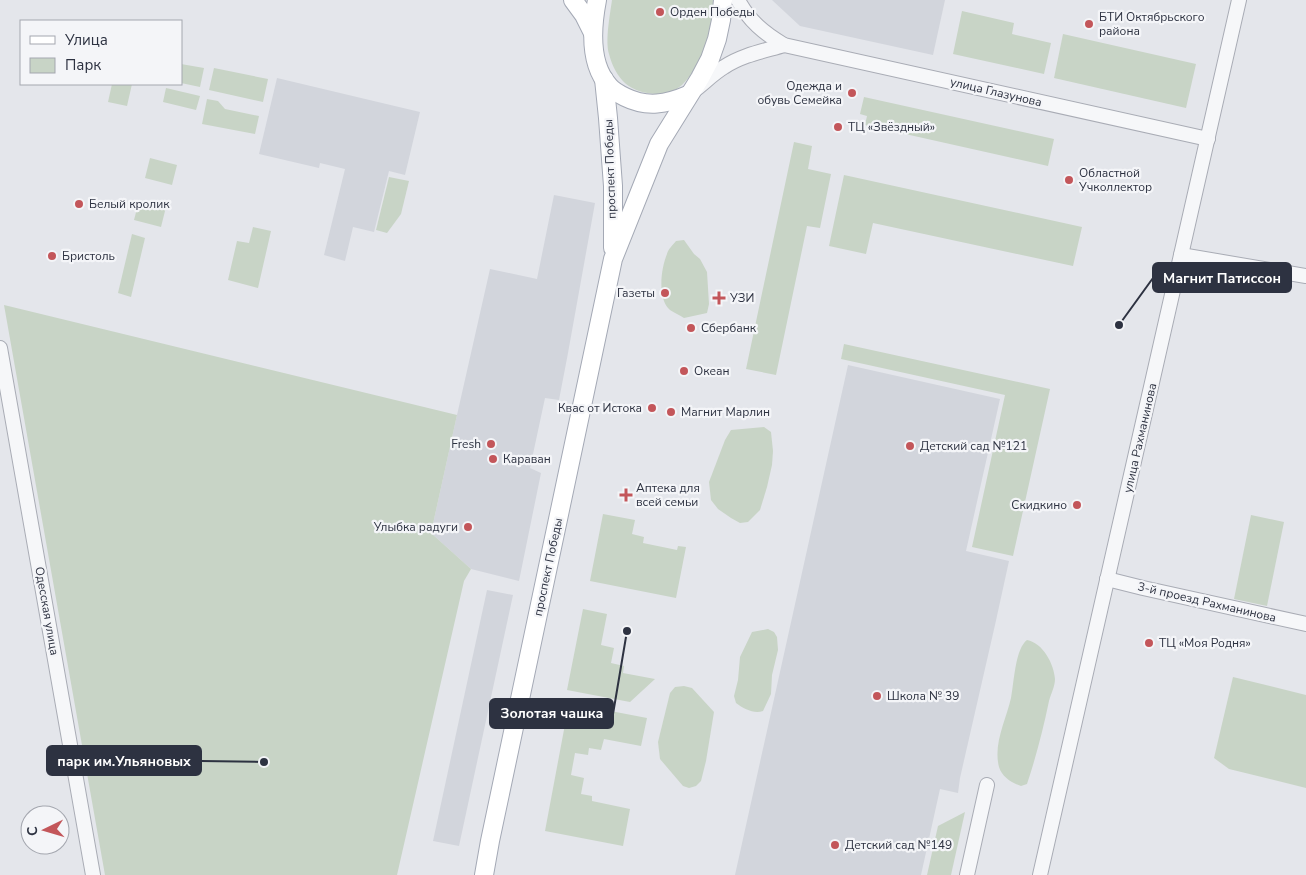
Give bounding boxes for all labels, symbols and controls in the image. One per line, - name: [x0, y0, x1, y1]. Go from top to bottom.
- place label: Орден Победы: [670, 4, 755, 20]
- marker: Орден Победы: [654, 6, 666, 18]
- place label: БТИ Октябрьского района: [1099, 9, 1205, 39]
- marker: БТИ Октябрьского района: [1083, 18, 1095, 30]
- legend: [20, 20, 182, 85]
- text: Улица: [64, 30, 108, 50]
- text: Парк: [65, 55, 101, 75]
- street label: улица Глазунова: [948, 74, 1044, 110]
- place label: Одежда и обувь Семейка: [757, 78, 842, 108]
- marker: Одежда и обувь Семейка: [846, 87, 858, 99]
- street label: проспект Победы: [600, 119, 620, 219]
- place label: ТЦ «Звёздный»: [848, 119, 935, 135]
- marker: ТЦ «Звёздный»: [832, 121, 844, 133]
- place label: Областной Учколлектор: [1078, 165, 1152, 195]
- marker: Областной Учколлектор: [1063, 174, 1075, 186]
- place label: Белый кролик: [89, 196, 170, 212]
- marker: Белый кролик: [73, 198, 85, 210]
- place label: Бристоль: [62, 248, 115, 264]
- marker: Бристоль: [46, 250, 58, 262]
- callout: Магнит Патиссон: [1153, 263, 1291, 292]
- text: Магнит Патиссон: [1163, 269, 1281, 288]
- place label: Газеты: [617, 285, 655, 301]
- marker: Газеты: [659, 287, 671, 299]
- place label: УЗИ: [729, 290, 754, 306]
- marker: УЗИ: [712, 291, 726, 305]
- place label: Сбербанк: [701, 320, 757, 336]
- marker: Сбербанк: [685, 322, 697, 334]
- place label: Океан: [694, 363, 730, 379]
- marker: Океан: [678, 365, 690, 377]
- street label: улица Рахманинова: [1120, 382, 1160, 494]
- place label: Квас от Истока: [558, 400, 642, 416]
- marker: Квас от Истока: [646, 402, 658, 414]
- place label: Магнит Марлин: [681, 404, 770, 420]
- marker: Магнит Марлин: [665, 406, 677, 418]
- place label: Fresh: [451, 436, 481, 452]
- marker: Fresh: [485, 438, 497, 450]
- place label: Детский сад №121: [920, 438, 1027, 454]
- marker: Детский сад №121: [904, 440, 916, 452]
- place label: Караван: [503, 451, 551, 467]
- marker: Караван: [487, 453, 499, 465]
- place label: Аптека для всей семьи: [636, 480, 700, 510]
- marker: Аптека для всей семьи: [620, 489, 632, 501]
- place label: Скидкино: [1011, 497, 1067, 513]
- marker: Скидкино: [1071, 499, 1083, 511]
- street label: проспект Победы: [530, 516, 566, 618]
- place label: Улыбка радуги: [373, 519, 458, 535]
- marker: Улыбка радуги: [462, 521, 474, 533]
- street label: Одесская улица: [31, 565, 63, 657]
- street label: 3-й проезд Рахманинова: [1136, 578, 1278, 626]
- place label: ТЦ «Моя Родня»: [1159, 635, 1251, 651]
- marker: ТЦ «Моя Родня»: [1143, 637, 1155, 649]
- place label: Школа № 39: [887, 688, 960, 704]
- marker: Школа № 39: [871, 690, 883, 702]
- callout: Золотая чашка: [490, 699, 613, 728]
- text: Золотая чашка: [501, 704, 603, 723]
- callout: парк им.Ульяновых: [47, 746, 201, 775]
- text: парк им.Ульяновых: [57, 752, 191, 771]
- north arrow: [20, 805, 70, 855]
- text: С: [23, 825, 42, 837]
- place label: Детский сад №149: [845, 837, 952, 853]
- marker: Детский сад №149: [829, 839, 841, 851]

